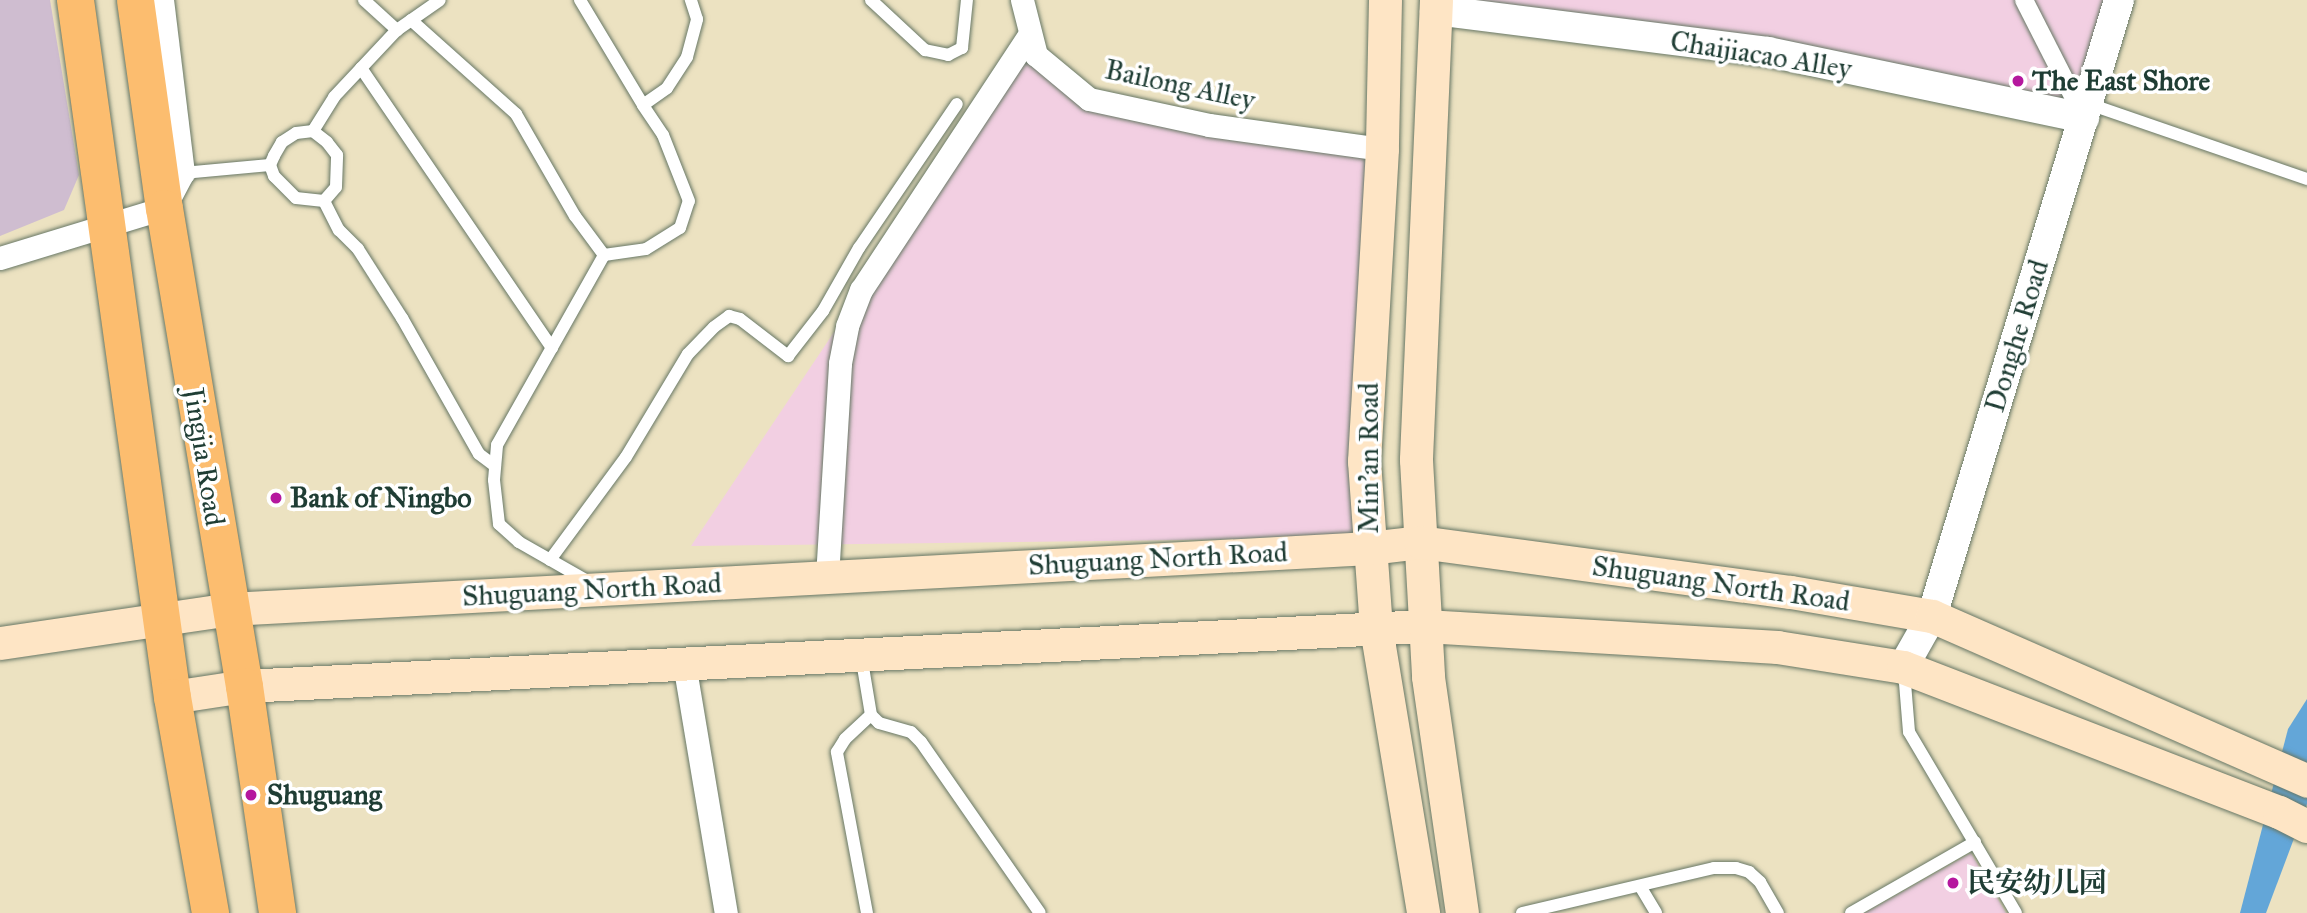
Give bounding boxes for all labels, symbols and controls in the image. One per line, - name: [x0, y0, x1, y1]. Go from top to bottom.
- street label: Chaijiacao Alley: [1668, 24, 1854, 86]
- street label: Bailong Alley: [1102, 53, 1258, 117]
- place label: The East Shore: [2032, 64, 2210, 98]
- marker: The East Shore: [2010, 73, 2026, 89]
- street label: Donghe Road: [1978, 256, 2056, 416]
- street label: Min'an Road: [1352, 382, 1386, 534]
- street label: Jingjia Road: [177, 386, 231, 528]
- place label: Bank of Ningbo: [290, 481, 472, 515]
- marker: Bank of Ningbo: [268, 490, 284, 506]
- street label: Shuguang North Road: [1027, 535, 1289, 583]
- street label: Shuguang North Road: [1590, 549, 1852, 619]
- street label: Shuguang North Road: [461, 566, 723, 614]
- place label: Shuguang: [267, 778, 382, 812]
- marker: Shuguang: [241, 785, 261, 805]
- place label: 民安幼儿园: [1967, 866, 2107, 900]
- marker: 民安幼儿园: [1945, 875, 1961, 891]

